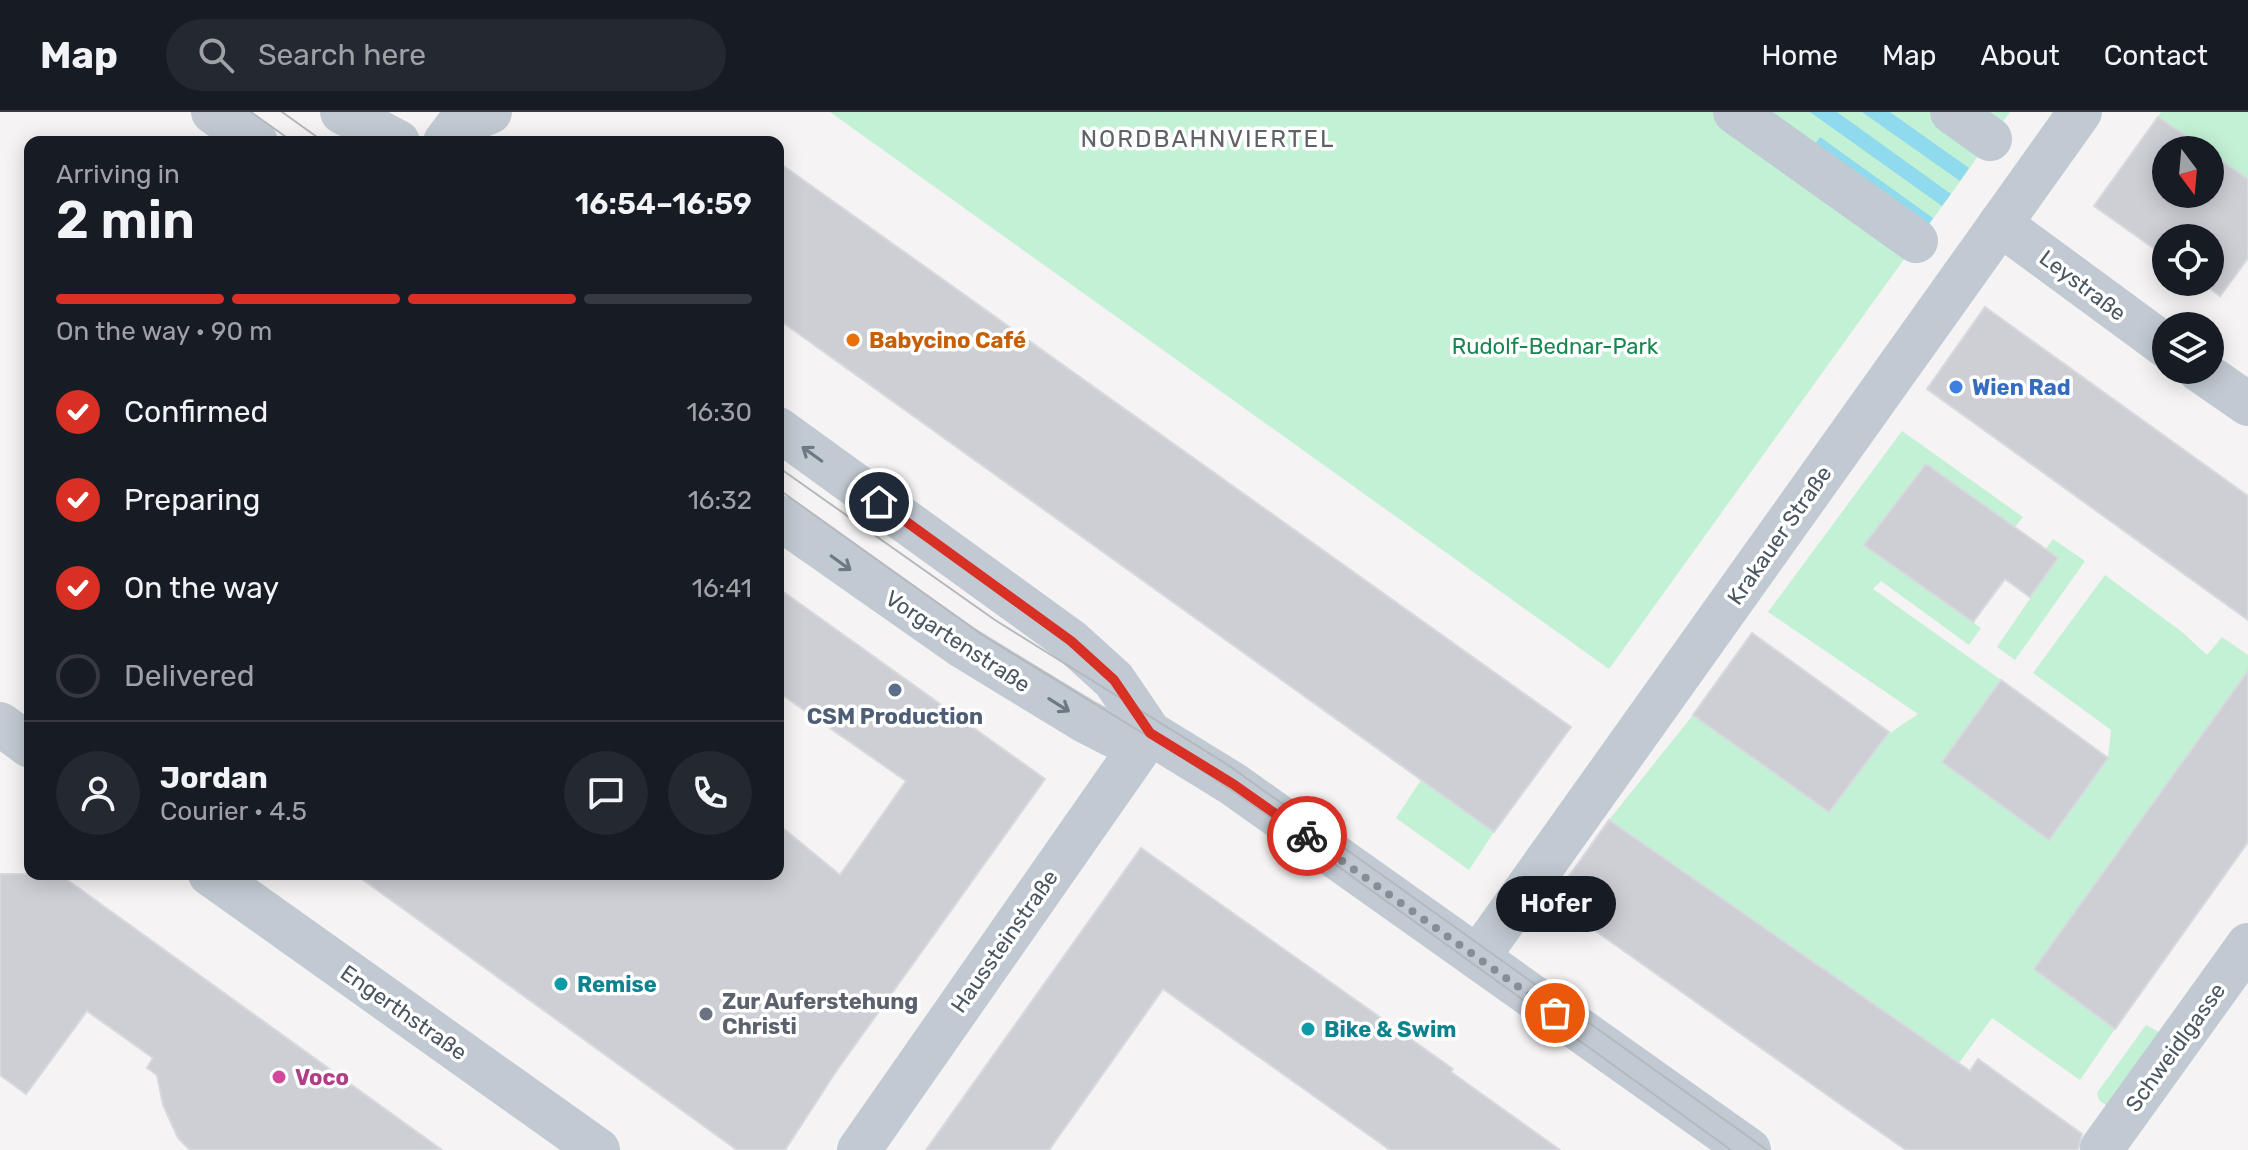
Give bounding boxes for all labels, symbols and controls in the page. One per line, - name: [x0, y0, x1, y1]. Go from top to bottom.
- search box: [166, 19, 726, 91]
- text: Map: [40, 32, 118, 78]
- icon: search: [194, 33, 238, 77]
- text: Search here: [258, 37, 426, 73]
- text: Home: [1761, 39, 1838, 72]
- text: Map: [1882, 39, 1936, 72]
- text: About: [1980, 39, 2060, 72]
- text: Contact: [2104, 39, 2208, 72]
- district label: NORDBAHNVIERTEL: [1080, 125, 1336, 153]
- north arrow: [2152, 136, 2224, 208]
- map controls: [2152, 136, 2224, 384]
- text: Arriving in: [56, 159, 180, 190]
- text: 16:54–16:59: [575, 186, 752, 222]
- text: 2 min: [56, 189, 195, 251]
- button: locate: [2152, 224, 2224, 296]
- street label: Leystraße: [2034, 244, 2131, 327]
- button: layers: [2152, 312, 2224, 384]
- text: On the way · 90 m: [56, 316, 272, 347]
- place label: Babycino Café: [869, 327, 1026, 354]
- marker: Babycino Café: [844, 331, 862, 349]
- park label: Rudolf-Bednar-Park: [1452, 333, 1659, 360]
- place label: Wien Rad: [1972, 374, 2071, 401]
- marker: Wien Rad: [1947, 378, 1965, 396]
- icon: check: [56, 390, 100, 434]
- text: Confirmed: [124, 394, 268, 430]
- text: 16:30: [686, 397, 752, 428]
- one-way arrow: [802, 445, 824, 462]
- street label: Krakauer Straße: [1721, 461, 1837, 610]
- pin: [845, 468, 913, 536]
- icon: check: [56, 478, 100, 522]
- icon: home: [857, 480, 901, 524]
- text: Preparing: [124, 482, 260, 518]
- text: 16:32: [688, 485, 752, 516]
- one-way arrow: [830, 555, 852, 571]
- icon: check: [56, 566, 100, 610]
- text: On the way: [124, 570, 279, 606]
- text: 16:41: [692, 573, 752, 604]
- street label: Vorgartenstraße: [880, 585, 1035, 698]
- text: Delivered: [124, 658, 255, 694]
- marker: CSM Production: [886, 681, 904, 699]
- one-way arrow: [1047, 697, 1070, 713]
- place label: CSM Production: [807, 703, 983, 730]
- button: person: [56, 751, 140, 835]
- button: chat: [564, 751, 648, 835]
- button: phone: [668, 751, 752, 835]
- text: Jordan: [160, 760, 268, 796]
- text: Courier · 4.5: [160, 796, 307, 827]
- courier: [1267, 796, 1347, 876]
- icon: bike: [1285, 814, 1329, 858]
- street label: Haussteinstraße: [945, 865, 1064, 1018]
- callout: Hofer: [1495, 877, 1615, 933]
- text: Hofer: [1520, 888, 1592, 919]
- street label: Engerthstraße: [335, 959, 472, 1066]
- place label: Remise: [577, 971, 657, 998]
- marker: Remise: [552, 975, 570, 993]
- street label: Schweidlgasse: [2120, 978, 2231, 1117]
- pin: [1521, 979, 1589, 1047]
- place label: Zur Auferstehung Christi: [722, 988, 918, 1040]
- icon: bag: [1533, 991, 1577, 1035]
- marker: Zur Auferstehung Christi: [697, 1005, 715, 1023]
- place label: Bike & Swim: [1324, 1016, 1456, 1043]
- marker: Bike & Swim: [1299, 1020, 1317, 1038]
- place label: Voco: [295, 1064, 349, 1091]
- marker: Voco: [270, 1068, 288, 1086]

